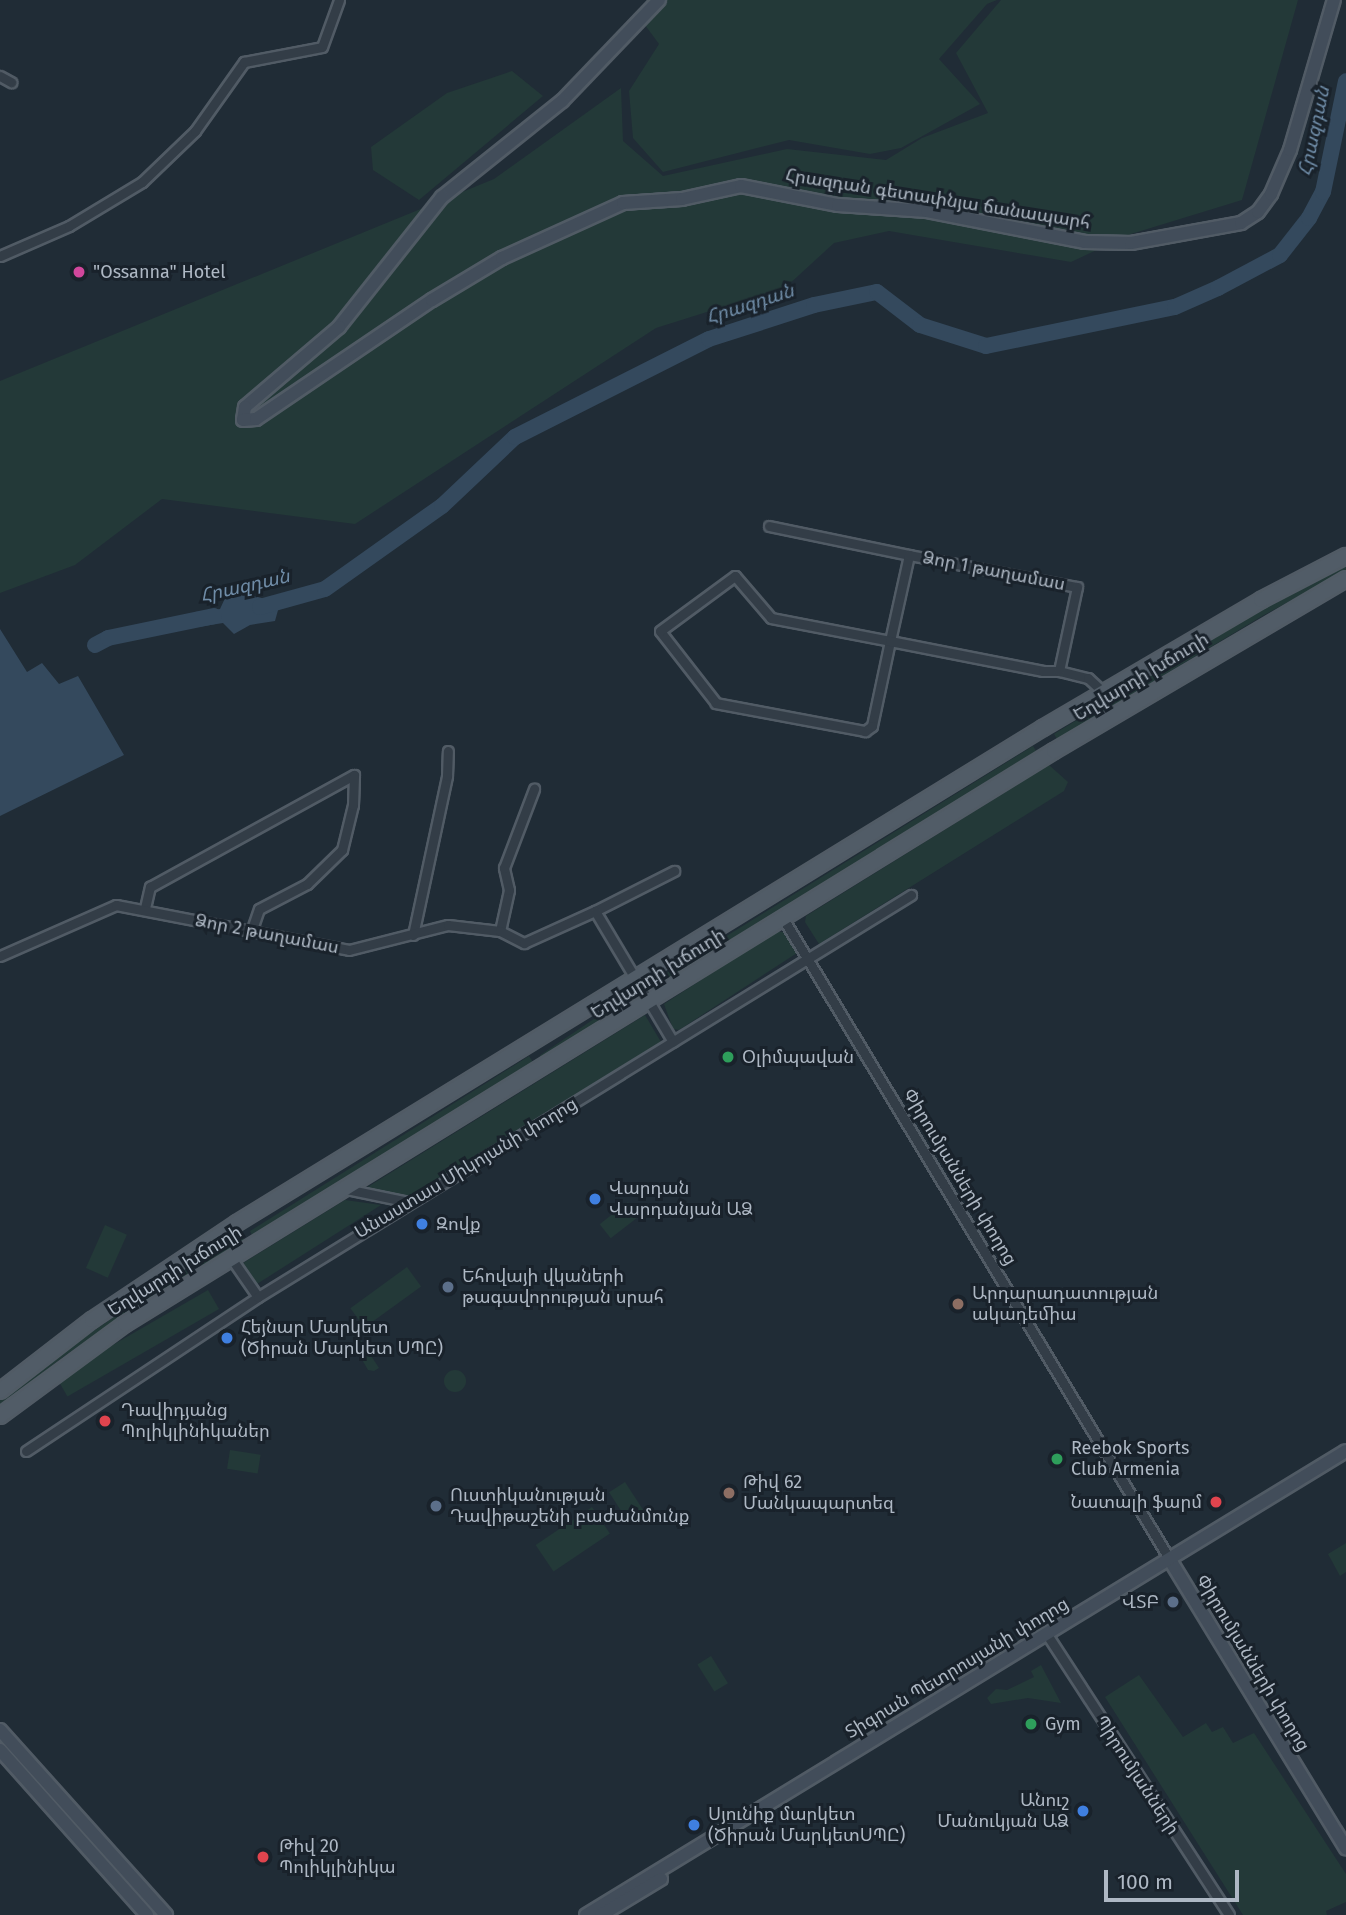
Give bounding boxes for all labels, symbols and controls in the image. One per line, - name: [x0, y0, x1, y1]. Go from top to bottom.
- water label: Հրազդան: [1293, 84, 1335, 178]
- street label: Հրազդան գետափնյա ճանապարհ: [784, 164, 1092, 234]
- place label: "Ossanna" Hotel: [93, 261, 226, 283]
- marker: "Ossanna" Hotel: [71, 264, 87, 280]
- water label: Հրազդան: [703, 279, 797, 329]
- street label: Ձոր 1 թաղամաս: [921, 547, 1067, 595]
- water label: Հրազդան: [198, 565, 292, 607]
- street label: Եղվարդի խճուղի: [1070, 628, 1212, 726]
- street label: Ձոր 2 թաղամաս: [193, 909, 341, 959]
- street label: Եղվարդի խճուղի: [587, 924, 729, 1024]
- place label: Օլիմպավան: [742, 1046, 854, 1068]
- marker: Օլիմպավան: [720, 1049, 736, 1065]
- street label: Փիրումյանների փողոց: [899, 1085, 1021, 1269]
- street label: Անաստաս Միկոյանի փողոց: [351, 1093, 581, 1243]
- place label: Վարդան Վարդանյան ԱՁ: [609, 1178, 753, 1220]
- marker: Վարդան Վարդանյան ԱՁ: [587, 1191, 603, 1207]
- place label: Զովք: [436, 1213, 481, 1235]
- marker: Զովք: [414, 1216, 430, 1232]
- street label: Եղվարդի խճուղի: [104, 1221, 246, 1321]
- place label: Եհովայի վկաների թագավորության սրահ: [462, 1266, 664, 1308]
- marker: Եհովայի վկաների թագավորության սրահ: [440, 1279, 456, 1295]
- place label: Արդարադատության ակադեմիա: [972, 1283, 1158, 1326]
- marker: Արդարադատության ակադեմիա: [950, 1296, 966, 1312]
- place label: Հեյնար Մարկետ (Ծիրան Մարկետ ՍՊԸ): [241, 1317, 443, 1360]
- marker: Հեյնար Մարկետ (Ծիրան Մարկետ ՍՊԸ): [219, 1330, 235, 1346]
- place label: Դավիդյանց Պոլիկլինիկաներ: [121, 1400, 270, 1442]
- marker: Դավիդյանց Պոլիկլինիկաներ: [95, 1411, 115, 1431]
- place label: Reebok Sports Club Armenia: [1071, 1438, 1189, 1480]
- marker: Reebok Sports Club Armenia: [1049, 1451, 1065, 1467]
- place label: Թիվ 62 Մանկապարտեզ: [743, 1472, 894, 1514]
- place label: Ուստիկանության Դավիթաշենի բաժանմունք: [450, 1485, 690, 1528]
- marker: Թիվ 62 Մանկապարտեզ: [721, 1485, 737, 1501]
- place label: Նատալի ֆարմ: [1070, 1491, 1202, 1513]
- marker: Նատալի ֆարմ: [1208, 1494, 1224, 1510]
- marker: Ուստիկանության Դավիթաշենի բաժանմունք: [428, 1498, 444, 1514]
- street label: Փիրումյանների փողոց: [1192, 1571, 1314, 1755]
- place label: ՎՏԲ: [1122, 1591, 1159, 1613]
- street label: Տիգրան Պետրոսյանի փողոց: [842, 1593, 1072, 1743]
- marker: ՎՏԲ: [1165, 1594, 1181, 1610]
- street label: Պիրումյանների: [1090, 1711, 1184, 1839]
- place label: Gym: [1045, 1713, 1081, 1735]
- marker: Gym: [1023, 1716, 1039, 1732]
- place label: Անուշ Մանուկյան ԱՁ: [937, 1790, 1069, 1832]
- marker: Անուշ Մանուկյան ԱՁ: [1075, 1803, 1091, 1819]
- place label: Սյունիք մարկետ (Ծիրան ՄարկետՍՊԸ): [708, 1804, 905, 1846]
- marker: Սյունիք մարկետ (Ծիրան ՄարկետՍՊԸ): [686, 1817, 702, 1833]
- place label: Թիվ 20 Պոլիկլինիկա: [279, 1836, 396, 1878]
- marker: Թիվ 20 Պոլիկլինիկա: [253, 1847, 273, 1867]
- scale bar: [1108, 1856, 1243, 1900]
- text: 100 m: [1117, 1869, 1173, 1895]

